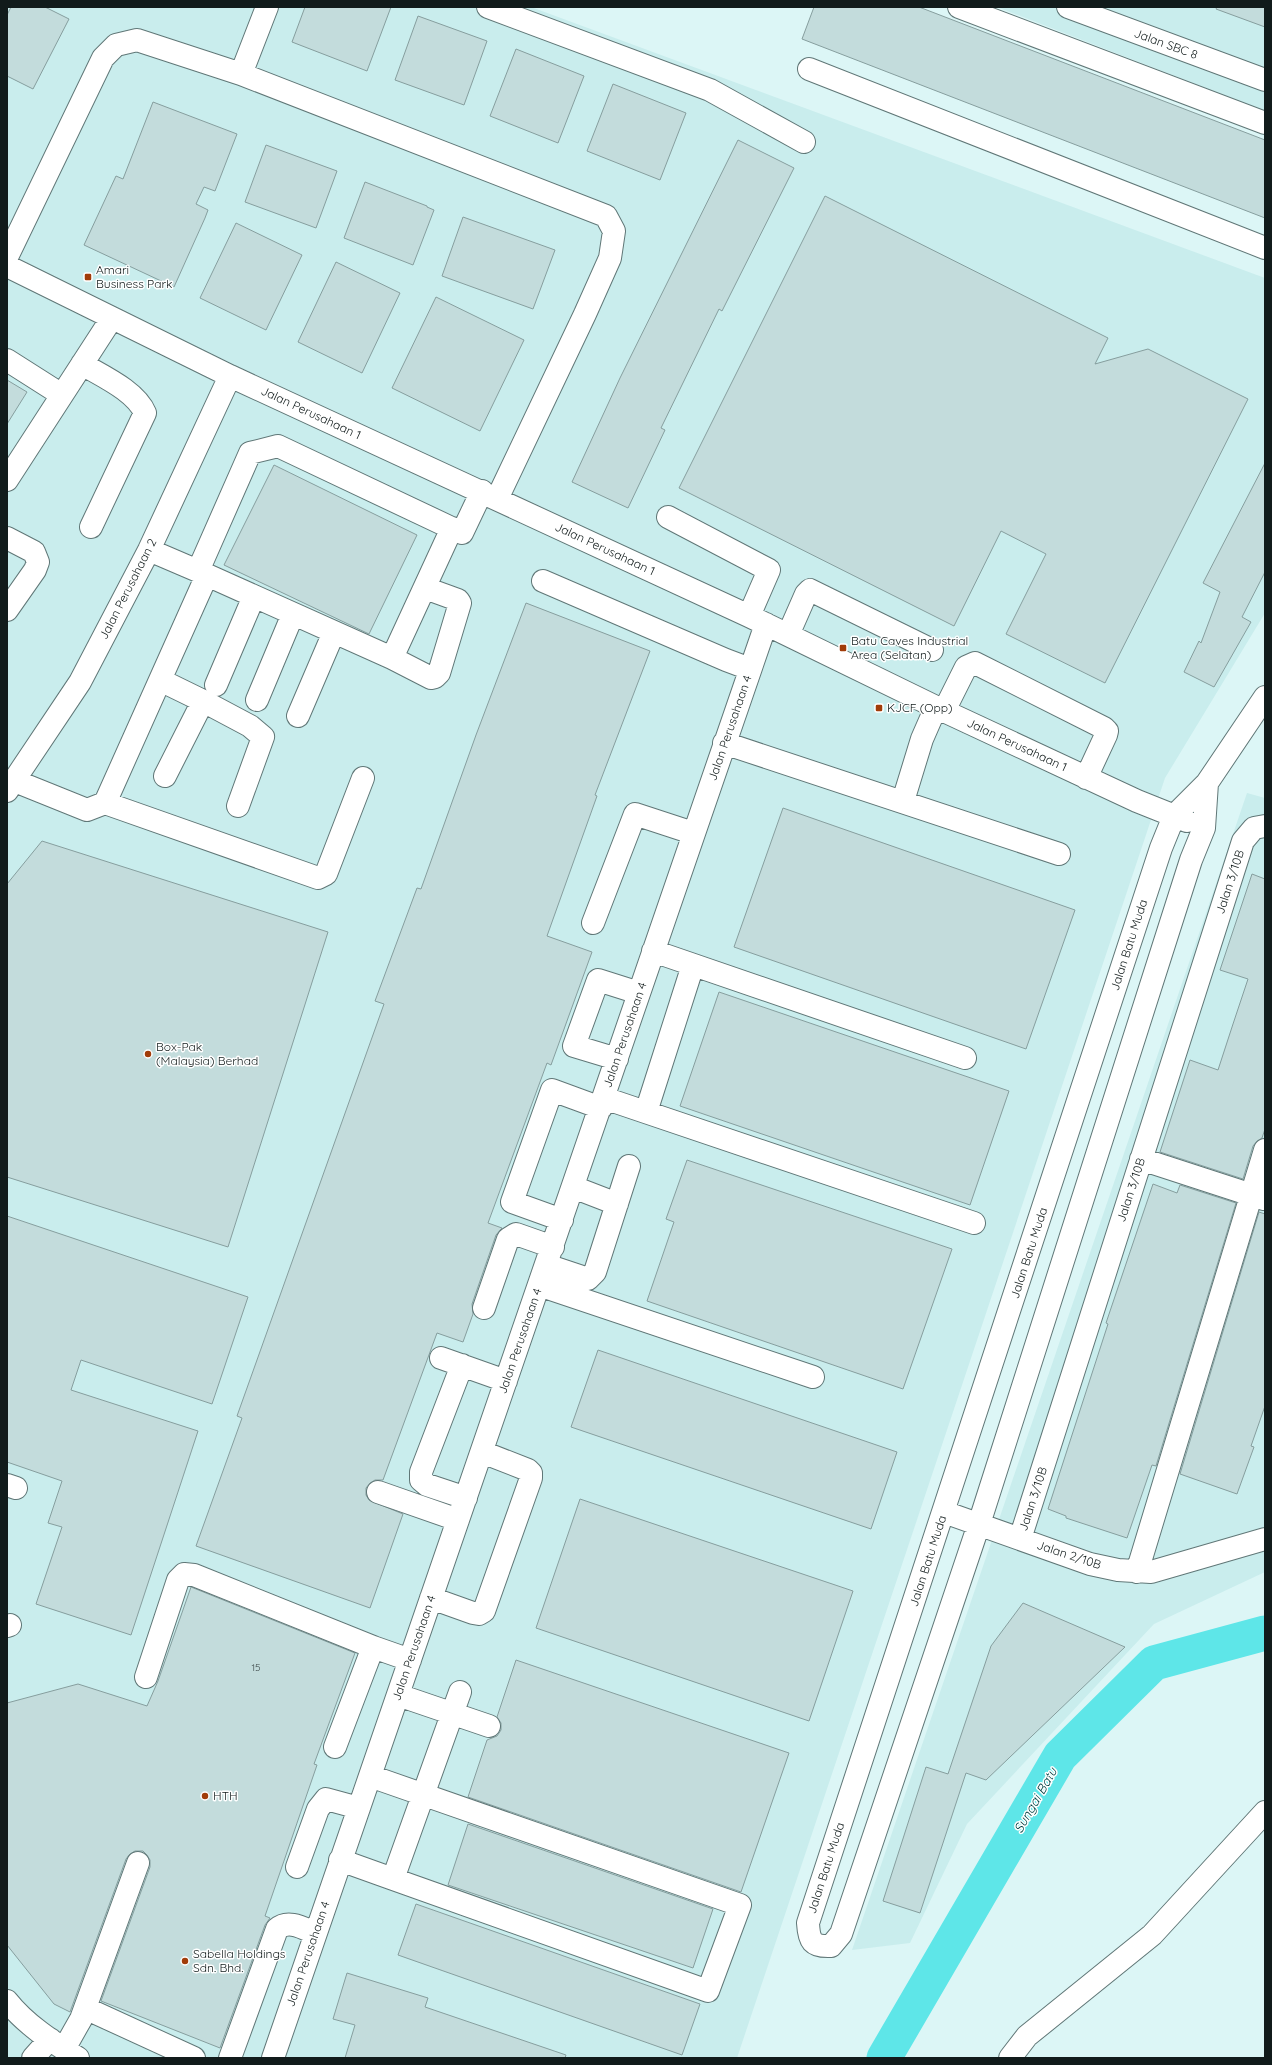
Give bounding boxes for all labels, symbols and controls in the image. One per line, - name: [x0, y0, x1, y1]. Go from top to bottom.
- street label: Jalan SBC 8: [1132, 25, 1200, 62]
- place label: Amari Business Park: [96, 262, 173, 291]
- marker: Amari Business Park: [83, 272, 93, 282]
- street label: Jalan Perusahaan 1: [259, 383, 364, 442]
- street label: Jalan Perusahaan 1: [553, 519, 658, 578]
- street label: Jalan Perusahaan 2: [96, 536, 160, 642]
- place label: Batu Caves Industrial Area (Selatan): [851, 633, 968, 662]
- marker: Batu Caves Industrial Area (Selatan): [838, 643, 848, 653]
- street label: Jalan Perusahaan 4: [704, 673, 755, 783]
- place label: KJCF (Opp): [887, 700, 953, 715]
- marker: KJCF (Opp): [874, 703, 884, 713]
- street label: Jalan Perusahaan 1: [965, 715, 1070, 774]
- street label: Jalan 3/10B: [1212, 848, 1247, 916]
- street label: Jalan Batu Muda: [1107, 897, 1150, 992]
- street label: Jalan Perusahaan 4: [599, 980, 650, 1090]
- place label: Box-Pak (Malaysia) Berhad: [156, 1039, 258, 1068]
- marker: Box-Pak (Malaysia) Berhad: [143, 1049, 153, 1059]
- street label: Jalan 3/10B: [1113, 1156, 1148, 1224]
- street label: Jalan Batu Muda: [1007, 1205, 1050, 1300]
- street label: Jalan Perusahaan 4: [494, 1286, 545, 1396]
- street label: Jalan 3/10B: [1015, 1465, 1050, 1533]
- street label: Jalan Batu Muda: [906, 1513, 949, 1608]
- street label: Jalan 2/10B: [1035, 1537, 1103, 1572]
- street label: Jalan Perusahaan 4: [388, 1593, 439, 1703]
- house number: 15: [251, 1661, 261, 1674]
- water label: Sungai Batu: [1010, 1764, 1060, 1835]
- place label: HTH: [213, 1788, 238, 1803]
- marker: HTH: [200, 1791, 210, 1801]
- street label: Jalan Batu Muda: [804, 1820, 847, 1915]
- street label: Jalan Perusahaan 4: [282, 1899, 333, 2009]
- place label: Sabella Holdings Sdn. Bhd.: [193, 1946, 286, 1975]
- marker: Sabella Holdings Sdn. Bhd.: [180, 1956, 190, 1966]

